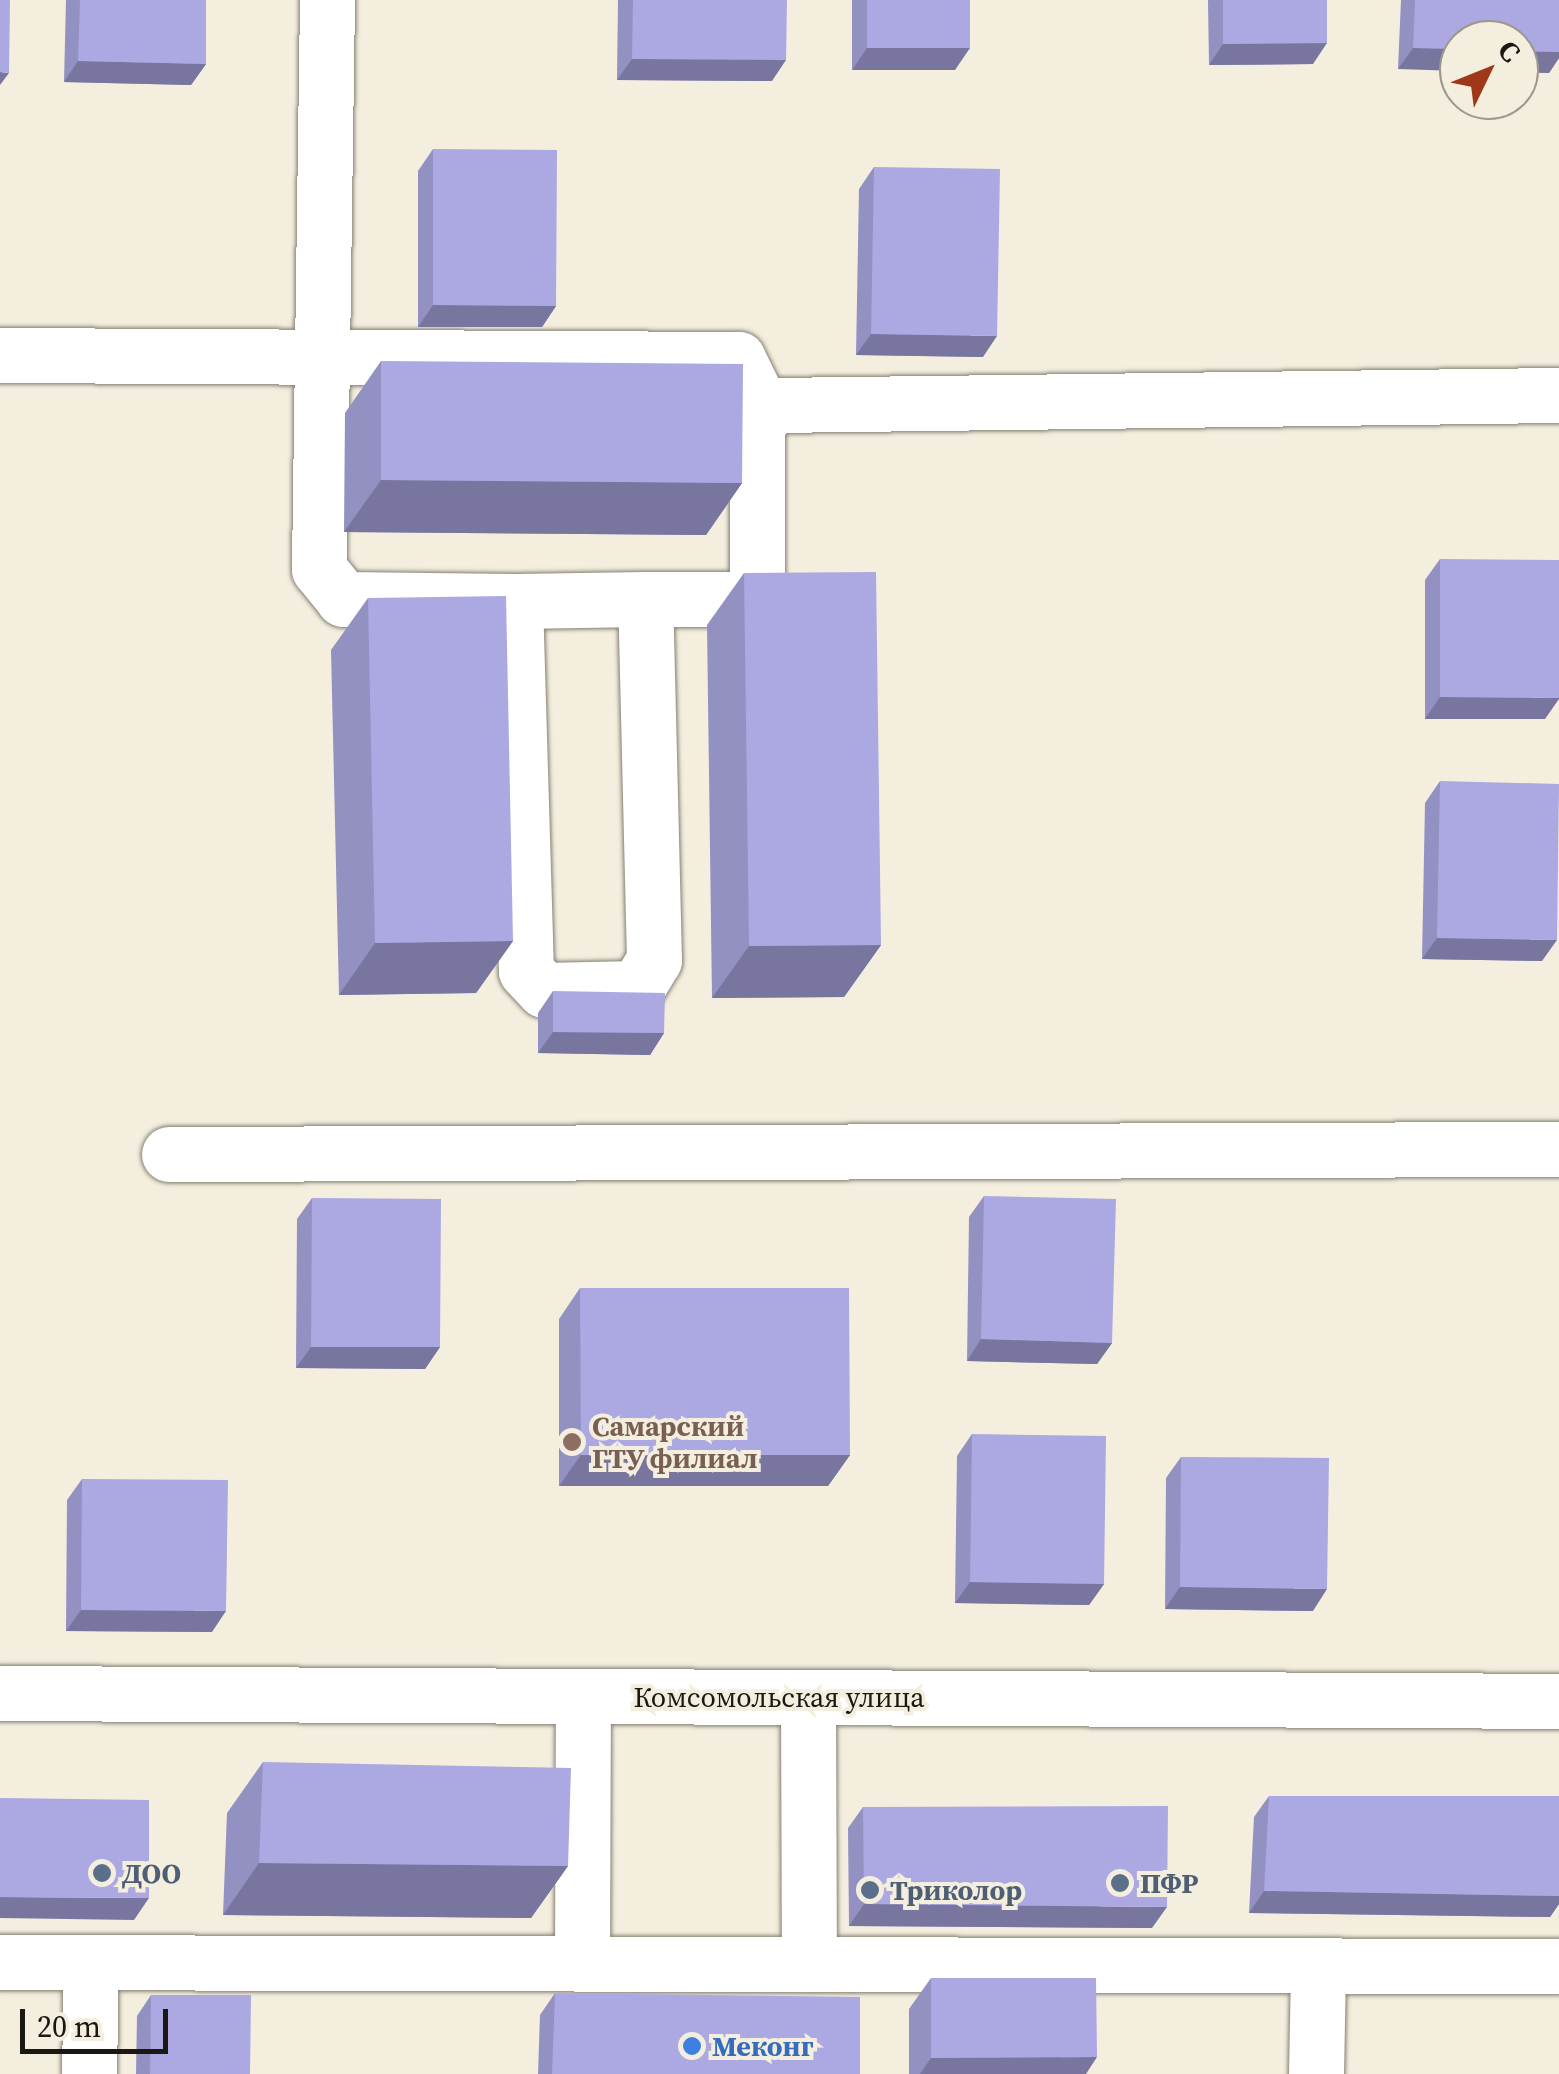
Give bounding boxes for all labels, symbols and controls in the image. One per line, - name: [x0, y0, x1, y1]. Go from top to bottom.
- north arrow: [1439, 20, 1539, 120]
- text: С: [1490, 32, 1529, 70]
- place label: Самарский ГТУ филиал: [592, 1409, 758, 1475]
- marker: Самарский ГТУ филиал: [561, 1431, 583, 1453]
- street label: Комсомольская улица: [633, 1680, 925, 1714]
- place label: ДОО: [122, 1856, 181, 1890]
- marker: ДОО: [91, 1862, 113, 1884]
- place label: ПФР: [1140, 1866, 1198, 1900]
- marker: ПФР: [1109, 1872, 1131, 1894]
- place label: Триколор: [890, 1873, 1022, 1907]
- marker: Триколор: [859, 1879, 881, 1901]
- scale bar: [25, 1989, 172, 2051]
- text: 20 m: [37, 2006, 101, 2047]
- place label: Меконг: [712, 2029, 814, 2063]
- marker: Меконг: [681, 2035, 703, 2057]

